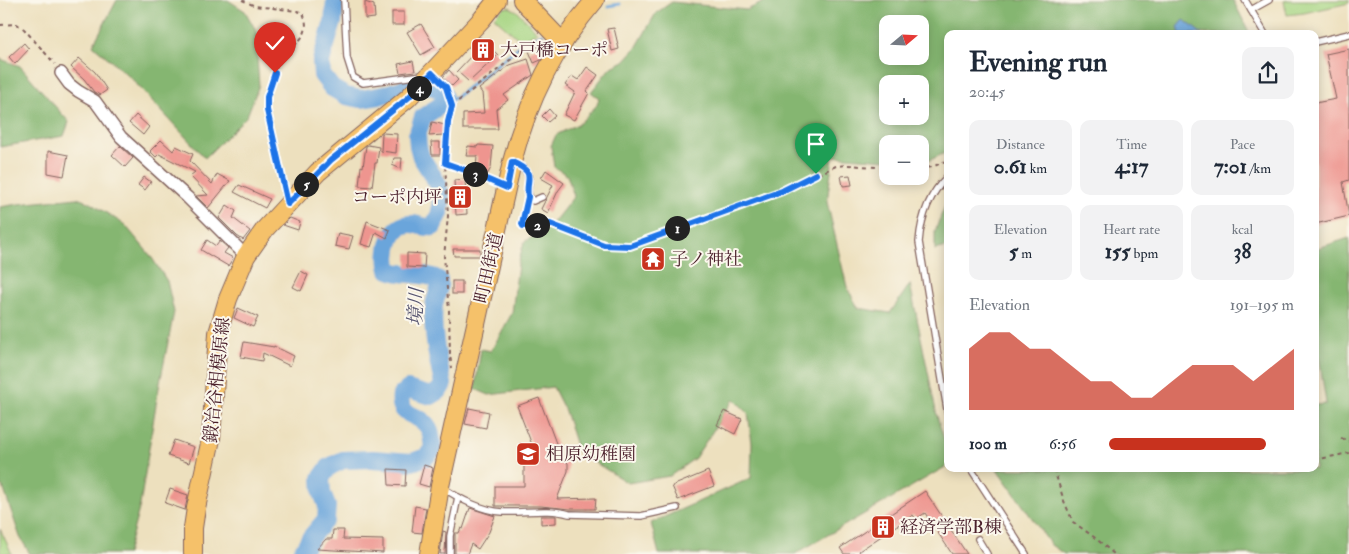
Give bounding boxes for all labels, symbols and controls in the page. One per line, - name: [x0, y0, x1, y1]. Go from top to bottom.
- north arrow: [879, 15, 929, 65]
- map controls: [879, 15, 929, 185]
- pin: [254, 22, 296, 73]
- icon: check: [261, 29, 289, 57]
- building icon: 大戸橋コーポ: [470, 37, 496, 63]
- place label: 大戸橋コーポ: [500, 39, 608, 62]
- text: Evening run: [969, 45, 1107, 80]
- button: share: [1242, 47, 1294, 99]
- button: +: [879, 75, 929, 125]
- pin: 4: [406, 76, 432, 100]
- text: 4: [416, 80, 423, 97]
- text: 20:45: [969, 82, 1005, 102]
- pin: [795, 123, 837, 174]
- icon: arrive: [802, 130, 830, 158]
- button: −: [879, 135, 929, 185]
- text: Distance: [996, 136, 1045, 153]
- text: Time: [1116, 136, 1147, 153]
- text: Pace: [1230, 136, 1255, 153]
- text: 0.61: [994, 153, 1027, 180]
- text: 4:17: [1115, 153, 1148, 180]
- text: 7:01: [1214, 153, 1247, 180]
- text: km: [1027, 160, 1047, 177]
- text: /km: [1247, 160, 1271, 177]
- pin: 3: [462, 162, 488, 186]
- text: 3: [473, 166, 478, 183]
- pin: 5: [294, 172, 318, 196]
- text: 5: [303, 176, 310, 193]
- building icon: コーポ内坪: [447, 184, 473, 210]
- place label: コーポ内坪: [352, 186, 442, 209]
- pin: 2: [524, 212, 550, 238]
- pin: 1: [664, 216, 690, 240]
- text: 2: [534, 217, 541, 234]
- text: 1: [675, 220, 680, 237]
- text: Elevation: [994, 221, 1047, 238]
- text: Heart rate: [1103, 221, 1160, 238]
- text: kcal: [1232, 221, 1253, 238]
- street label: 町田街道: [470, 230, 508, 306]
- text: 5: [1009, 238, 1018, 265]
- text: 155: [1105, 238, 1131, 265]
- text: 38: [1234, 238, 1251, 265]
- text: m: [1018, 245, 1032, 262]
- text: bpm: [1131, 245, 1158, 262]
- temple icon: 子ノ神社: [640, 246, 666, 272]
- place label: 子ノ神社: [670, 248, 742, 271]
- water label: 境川: [403, 285, 429, 327]
- text: Elevation: [969, 295, 1030, 315]
- text: 191–195 m: [1230, 295, 1294, 315]
- street label: 鍛冶谷相模原線: [199, 316, 235, 444]
- text: 100 m: [969, 434, 1007, 454]
- text: 6:56: [1049, 434, 1076, 454]
- school or university icon: 相原幼稚園: [515, 441, 541, 467]
- place label: 相原幼稚園: [546, 443, 636, 466]
- building icon: 経済学部B棟: [870, 514, 896, 540]
- place label: 経済学部B棟: [900, 516, 1002, 539]

